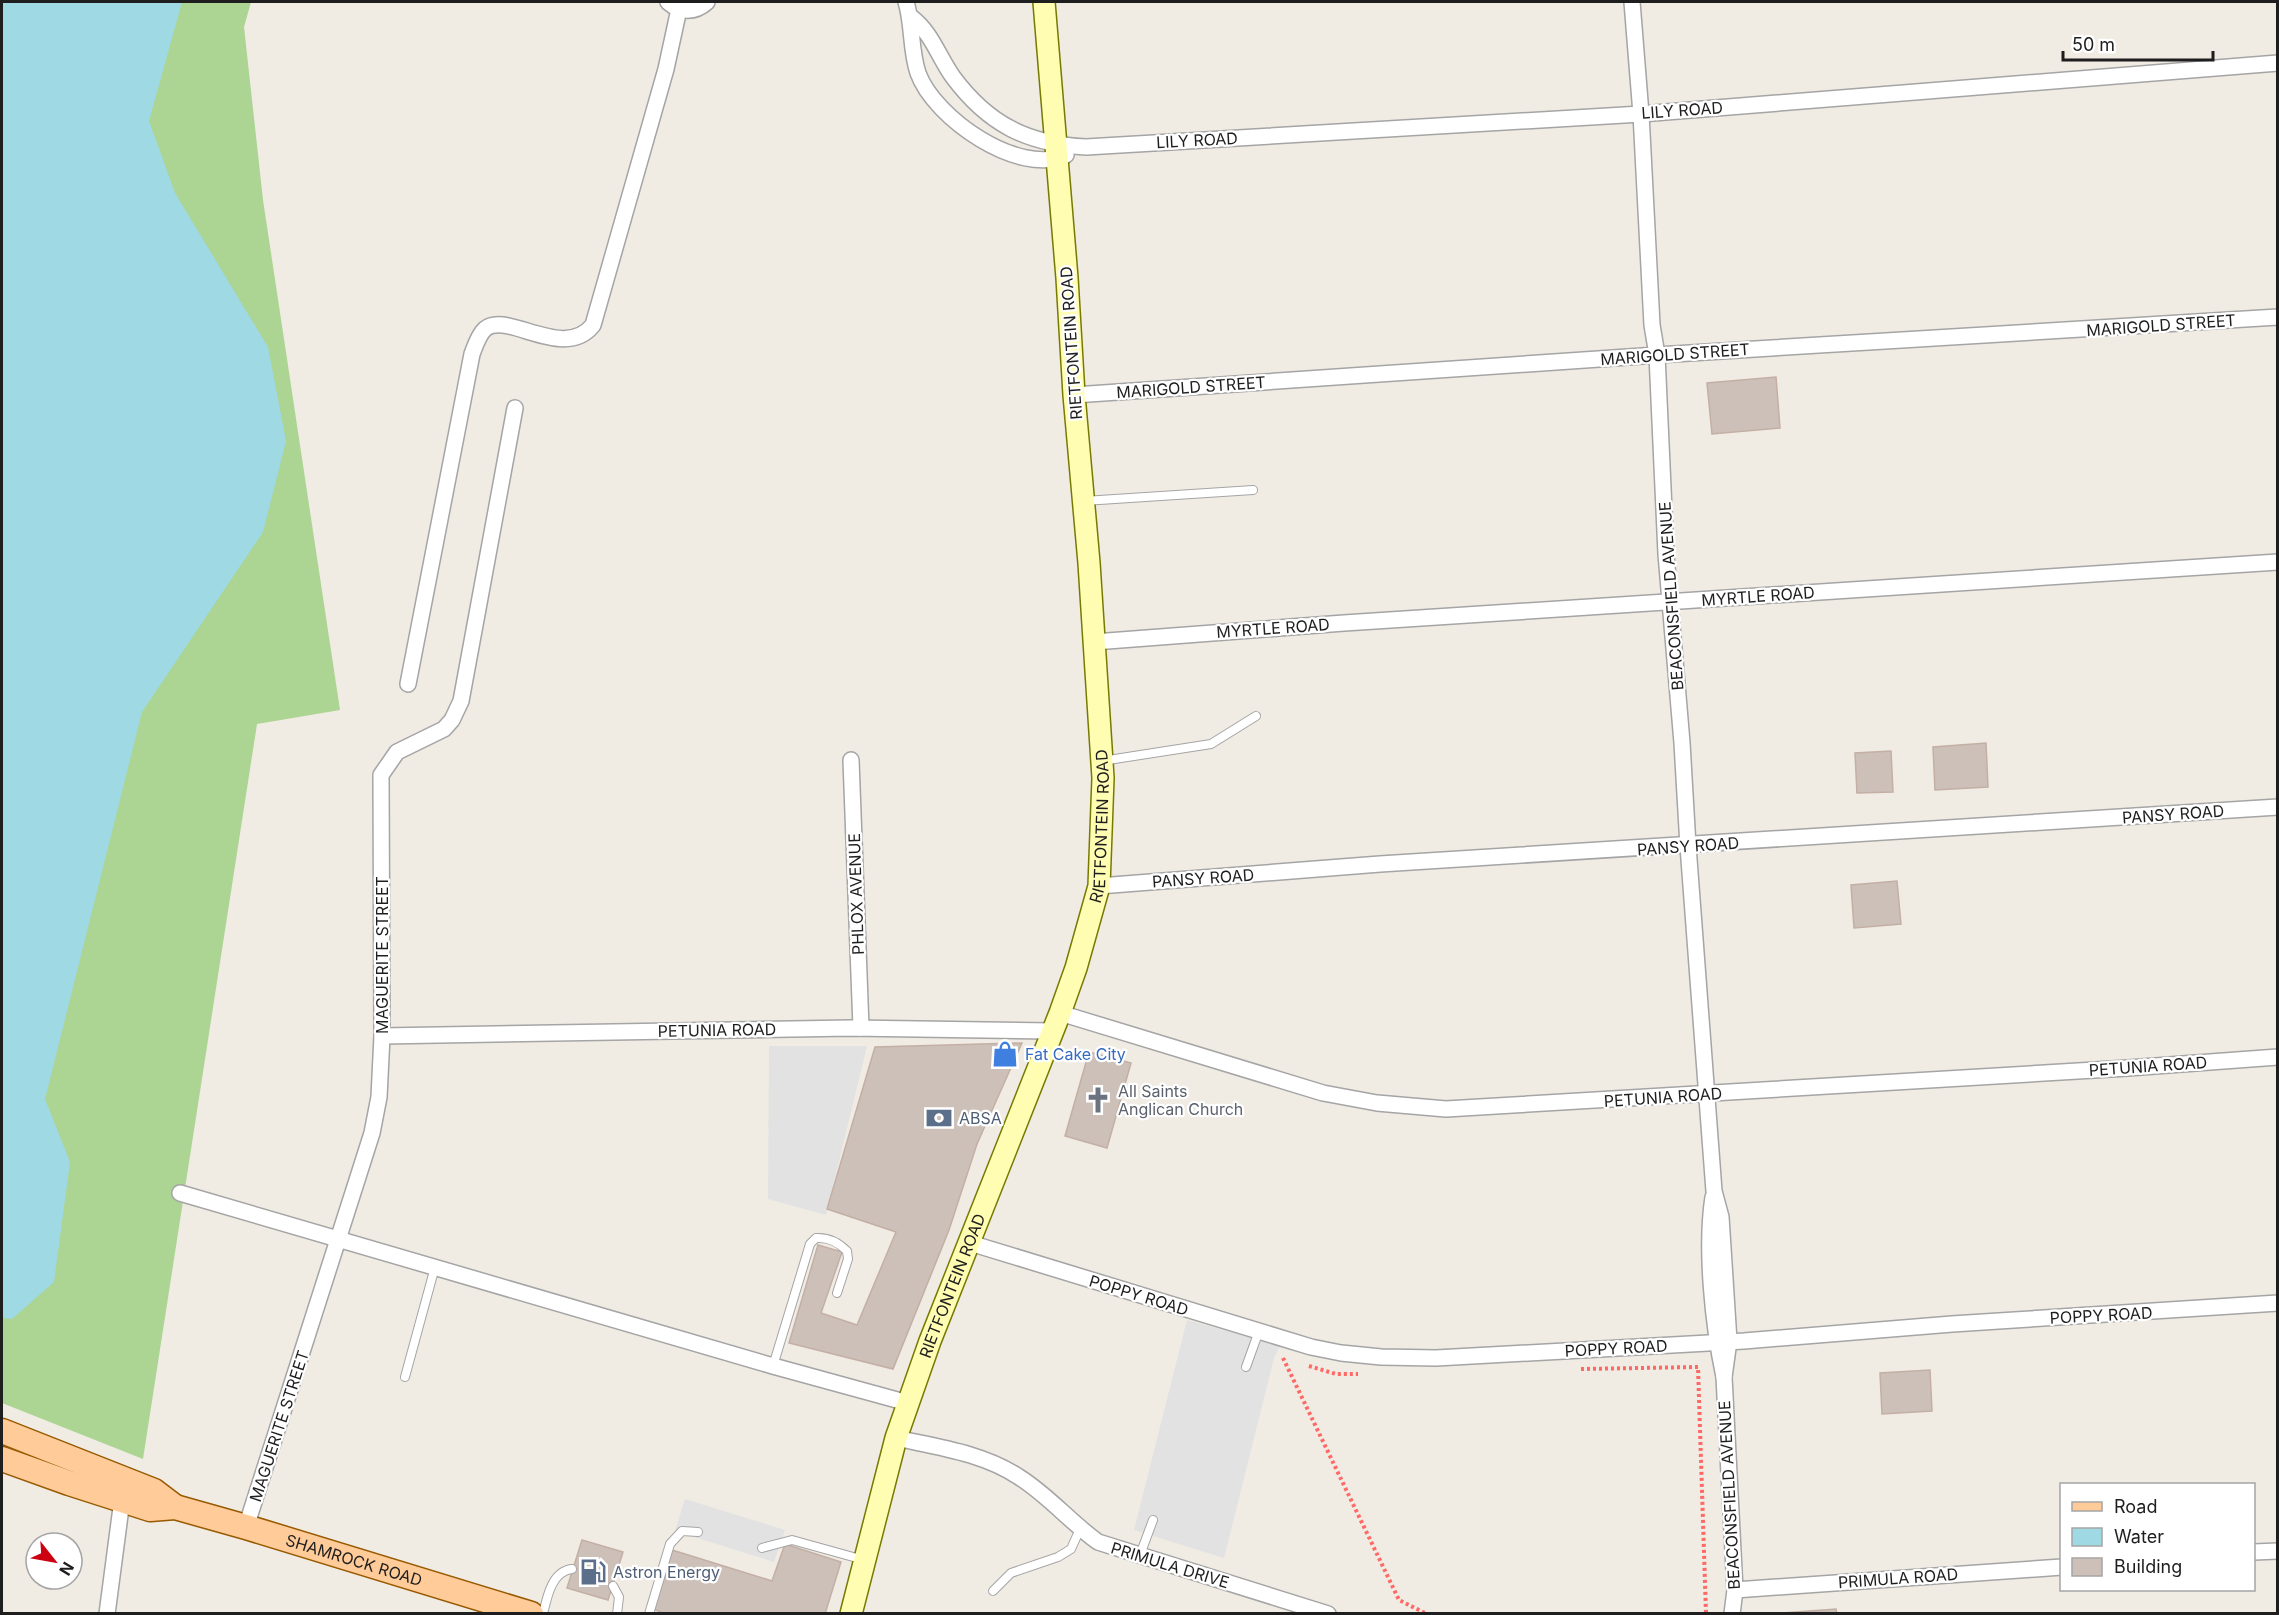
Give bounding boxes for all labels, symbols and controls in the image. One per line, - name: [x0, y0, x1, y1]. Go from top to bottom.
- scale bar: [2063, 24, 2213, 62]
- text: 50 m: [2072, 34, 2115, 55]
- street label: LILY ROAD: [1641, 97, 1723, 123]
- street label: LILY ROAD: [1156, 128, 1238, 152]
- street label: RIETFONTEIN ROAD: [1056, 266, 1086, 420]
- street label: MARIGOLD STREET: [2086, 310, 2236, 340]
- street label: MARIGOLD STREET: [1600, 339, 1750, 369]
- street label: MARIGOLD STREET: [1116, 372, 1266, 402]
- street label: BEACONSFIELD AVENUE: [1654, 501, 1688, 691]
- street label: MYRTLE ROAD: [1701, 582, 1815, 610]
- street label: MYRTLE ROAD: [1216, 614, 1330, 642]
- street label: RIETFONTEIN ROAD: [1085, 749, 1113, 905]
- street label: PANSY ROAD: [2121, 800, 2225, 828]
- street label: PANSY ROAD: [1636, 832, 1740, 860]
- street label: PHLOX AVENUE: [844, 833, 868, 955]
- street label: PANSY ROAD: [1151, 864, 1255, 892]
- street label: MAGUERITE STREET: [372, 876, 392, 1034]
- street label: PETUNIA ROAD: [658, 1019, 776, 1041]
- shop icon: Fat Cake City: [990, 1039, 1020, 1069]
- place label: Fat Cake City: [1025, 1044, 1126, 1064]
- street label: PETUNIA ROAD: [2088, 1052, 2208, 1080]
- place label: All Saints Anglican Church: [1118, 1081, 1243, 1119]
- street label: PETUNIA ROAD: [1603, 1083, 1723, 1111]
- church icon: All Saints Anglican Church: [1083, 1085, 1113, 1115]
- bank icon: ABSA: [924, 1103, 954, 1133]
- place label: ABSA: [959, 1108, 1002, 1128]
- street label: RIETFONTEIN ROAD: [915, 1211, 990, 1361]
- street label: POPPY ROAD: [1087, 1270, 1191, 1320]
- street label: POPPY ROAD: [2049, 1302, 2153, 1328]
- street label: POPPY ROAD: [1564, 1335, 1668, 1361]
- street label: MAGUERITE STREET: [245, 1348, 313, 1504]
- street label: BEACONSFIELD AVENUE: [1714, 1400, 1744, 1590]
- legend: [2060, 1483, 2255, 1591]
- text: Road: [2114, 1496, 2157, 1517]
- text: Water: [2114, 1526, 2164, 1547]
- street label: SHAMROCK ROAD: [283, 1530, 425, 1590]
- north arrow: [24, 1531, 84, 1591]
- street label: PRIMULA DRIVE: [1108, 1538, 1232, 1592]
- text: Building: [2114, 1556, 2182, 1577]
- fuel station icon: Astron Energy: [578, 1557, 608, 1587]
- text: N: [55, 1558, 79, 1579]
- place label: Astron Energy: [613, 1562, 720, 1582]
- street label: PRIMULA ROAD: [1837, 1564, 1959, 1592]

